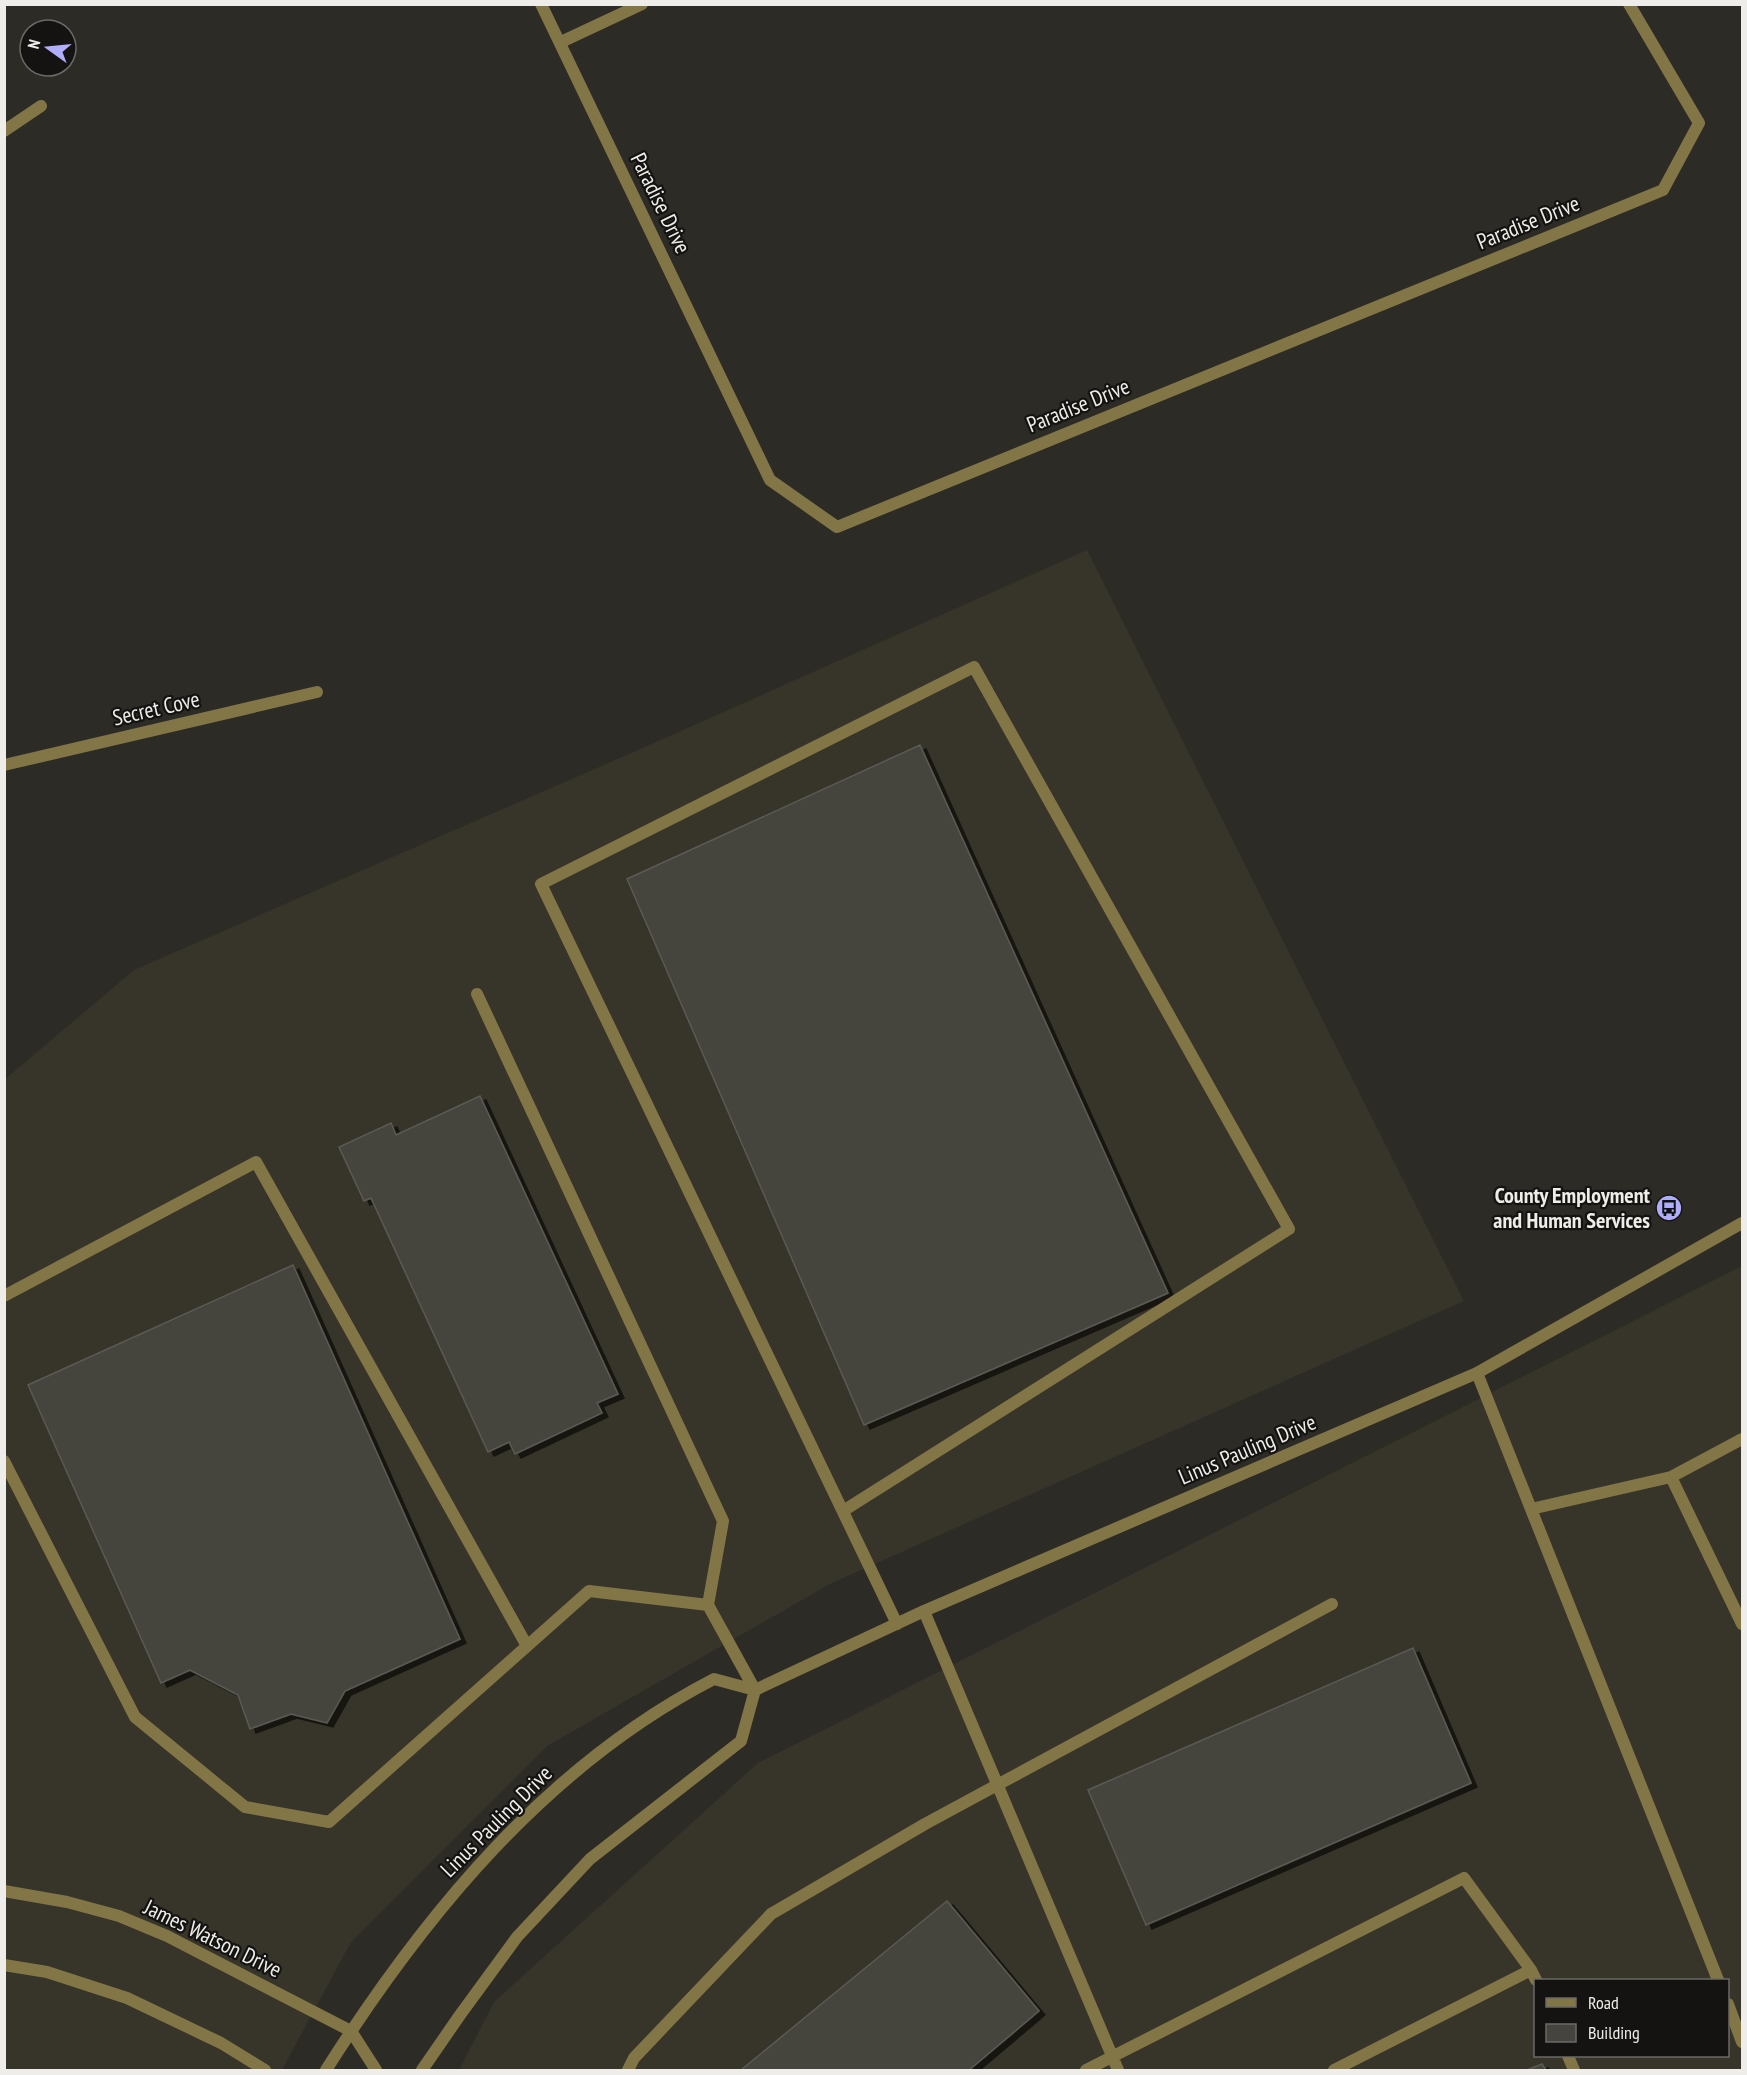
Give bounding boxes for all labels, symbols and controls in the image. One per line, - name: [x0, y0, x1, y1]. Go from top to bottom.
- north arrow: [18, 18, 78, 78]
- text: N: [23, 37, 44, 51]
- street label: Paradise Drive: [625, 148, 697, 258]
- street label: Paradise Drive: [1472, 189, 1584, 255]
- street label: Paradise Drive: [1022, 372, 1134, 438]
- street label: Secret Cove: [110, 684, 202, 732]
- place label: County Employment and Human Services: [1493, 1181, 1651, 1234]
- bus stop icon: County Employment and Human Services: [1654, 1193, 1684, 1223]
- street label: Linus Pauling Drive: [1174, 1407, 1320, 1491]
- street label: Linus Pauling Drive: [434, 1759, 558, 1883]
- street label: James Watson Drive: [139, 1892, 286, 1983]
- legend: [1534, 1979, 1729, 2057]
- text: Road: [1588, 1991, 1619, 2014]
- text: Building: [1588, 2021, 1640, 2044]

